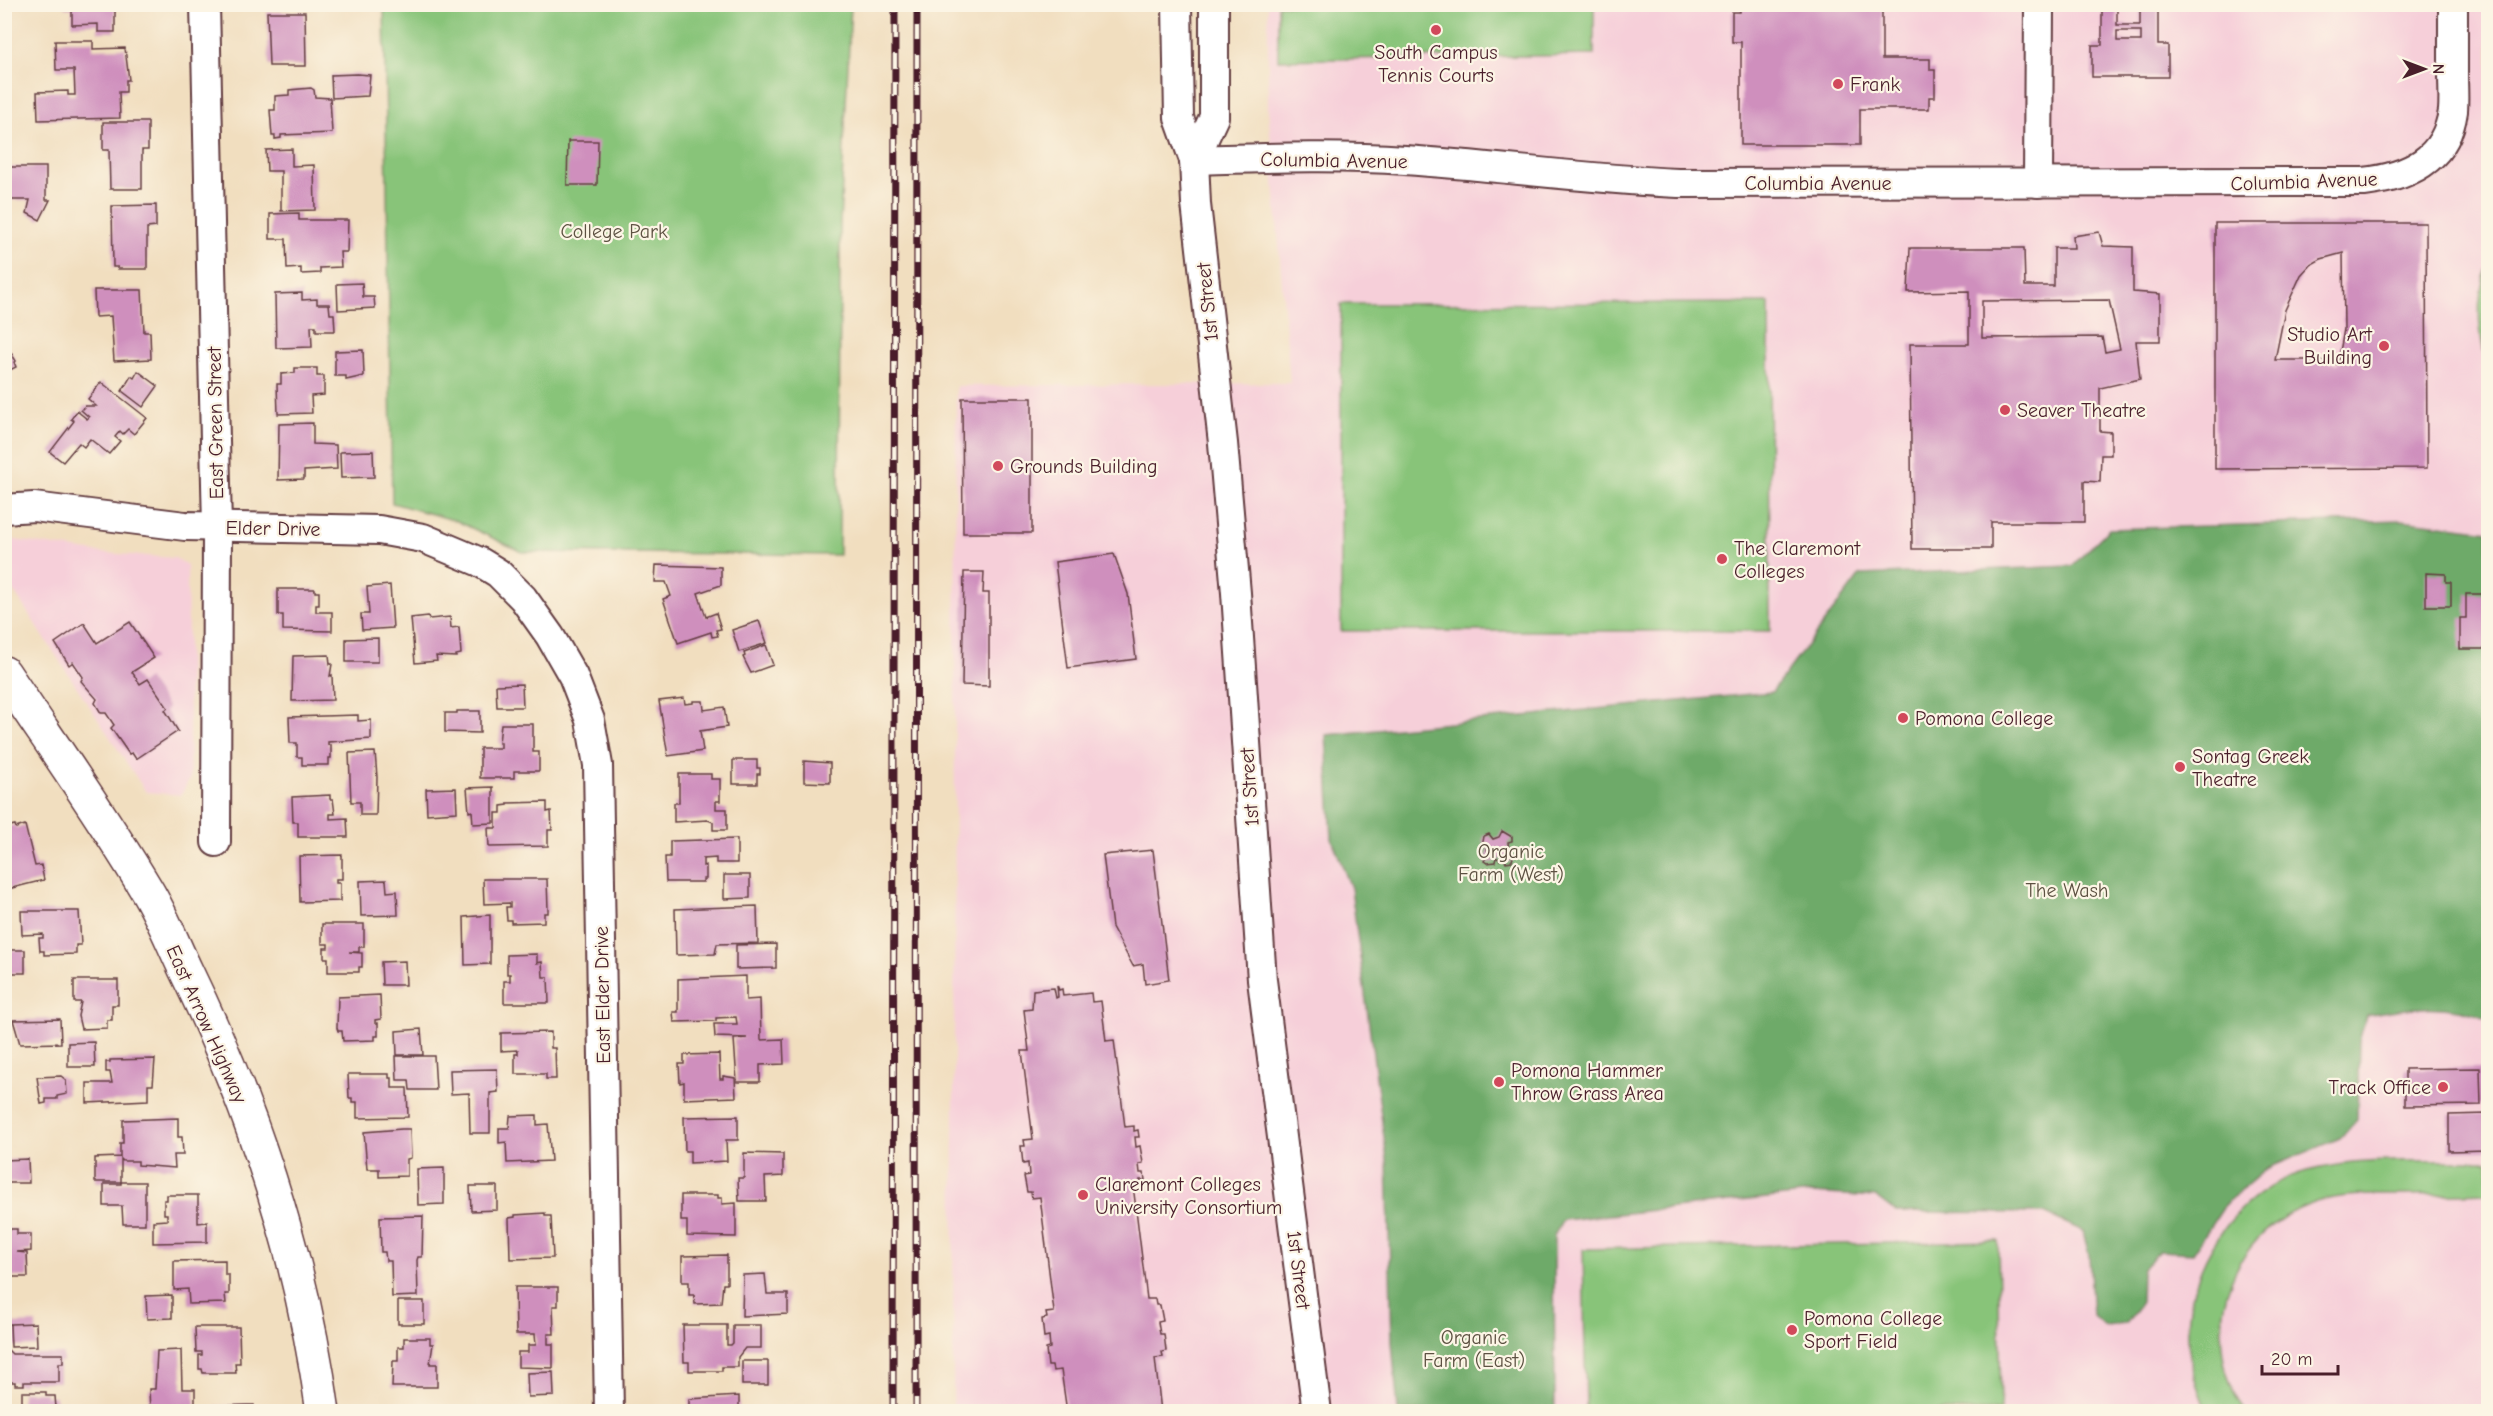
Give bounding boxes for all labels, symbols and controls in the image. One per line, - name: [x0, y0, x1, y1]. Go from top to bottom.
- marker: South Campus Tennis Courts: [1429, 23, 1443, 37]
- north arrow: [2394, 39, 2454, 99]
- place label: South Campus Tennis Courts: [1374, 41, 1498, 87]
- text: N: [2429, 64, 2447, 74]
- place label: Frank: [1850, 73, 1900, 96]
- marker: Frank: [1831, 77, 1845, 91]
- street label: Columbia Avenue: [1260, 148, 1408, 173]
- street label: Columbia Avenue: [2230, 167, 2378, 196]
- street label: Columbia Avenue: [1744, 172, 1892, 195]
- park label: College Park: [560, 220, 668, 243]
- street label: 1st Street: [1192, 260, 1223, 342]
- place label: Studio Art Building: [2287, 323, 2373, 369]
- marker: Studio Art Building: [2377, 339, 2391, 353]
- street label: East Green Street: [203, 345, 228, 500]
- place label: Seaver Theatre: [2017, 399, 2146, 422]
- marker: Seaver Theatre: [1998, 403, 2012, 417]
- place label: Grounds Building: [1010, 455, 1158, 478]
- marker: Grounds Building: [991, 459, 1005, 473]
- street label: Elder Drive: [225, 516, 321, 541]
- place label: The Claremont Colleges: [1734, 537, 1862, 583]
- marker: The Claremont Colleges: [1715, 552, 1729, 566]
- place label: Pomona College: [1915, 707, 2053, 730]
- marker: Pomona College: [1896, 711, 1910, 725]
- place label: Sontag Greek Theatre: [2192, 745, 2309, 791]
- street label: 1st Street: [1235, 746, 1264, 827]
- marker: Sontag Greek Theatre: [2173, 760, 2187, 774]
- park label: Organic Farm (West): [1458, 840, 1564, 886]
- park label: The Wash: [2025, 879, 2109, 902]
- street label: East Elder Drive: [590, 926, 615, 1064]
- street label: East Arrow Highway: [161, 942, 252, 1107]
- place label: Pomona Hammer Throw Grass Area: [1511, 1059, 1664, 1105]
- marker: Pomona Hammer Throw Grass Area: [1492, 1075, 1506, 1089]
- place label: Track Office: [2328, 1076, 2431, 1099]
- marker: Track Office: [2436, 1080, 2450, 1094]
- place label: Claremont Colleges University Consortium: [1095, 1173, 1282, 1219]
- marker: Claremont Colleges University Consortium: [1076, 1188, 1090, 1202]
- street label: 1st Street: [1282, 1230, 1315, 1312]
- place label: Pomona College Sport Field: [1804, 1307, 1942, 1353]
- marker: Pomona College Sport Field: [1785, 1323, 1799, 1337]
- park label: Organic Farm (East): [1423, 1326, 1525, 1372]
- scale bar: [2262, 1338, 2338, 1376]
- text: 20 m: [2271, 1349, 2312, 1370]

